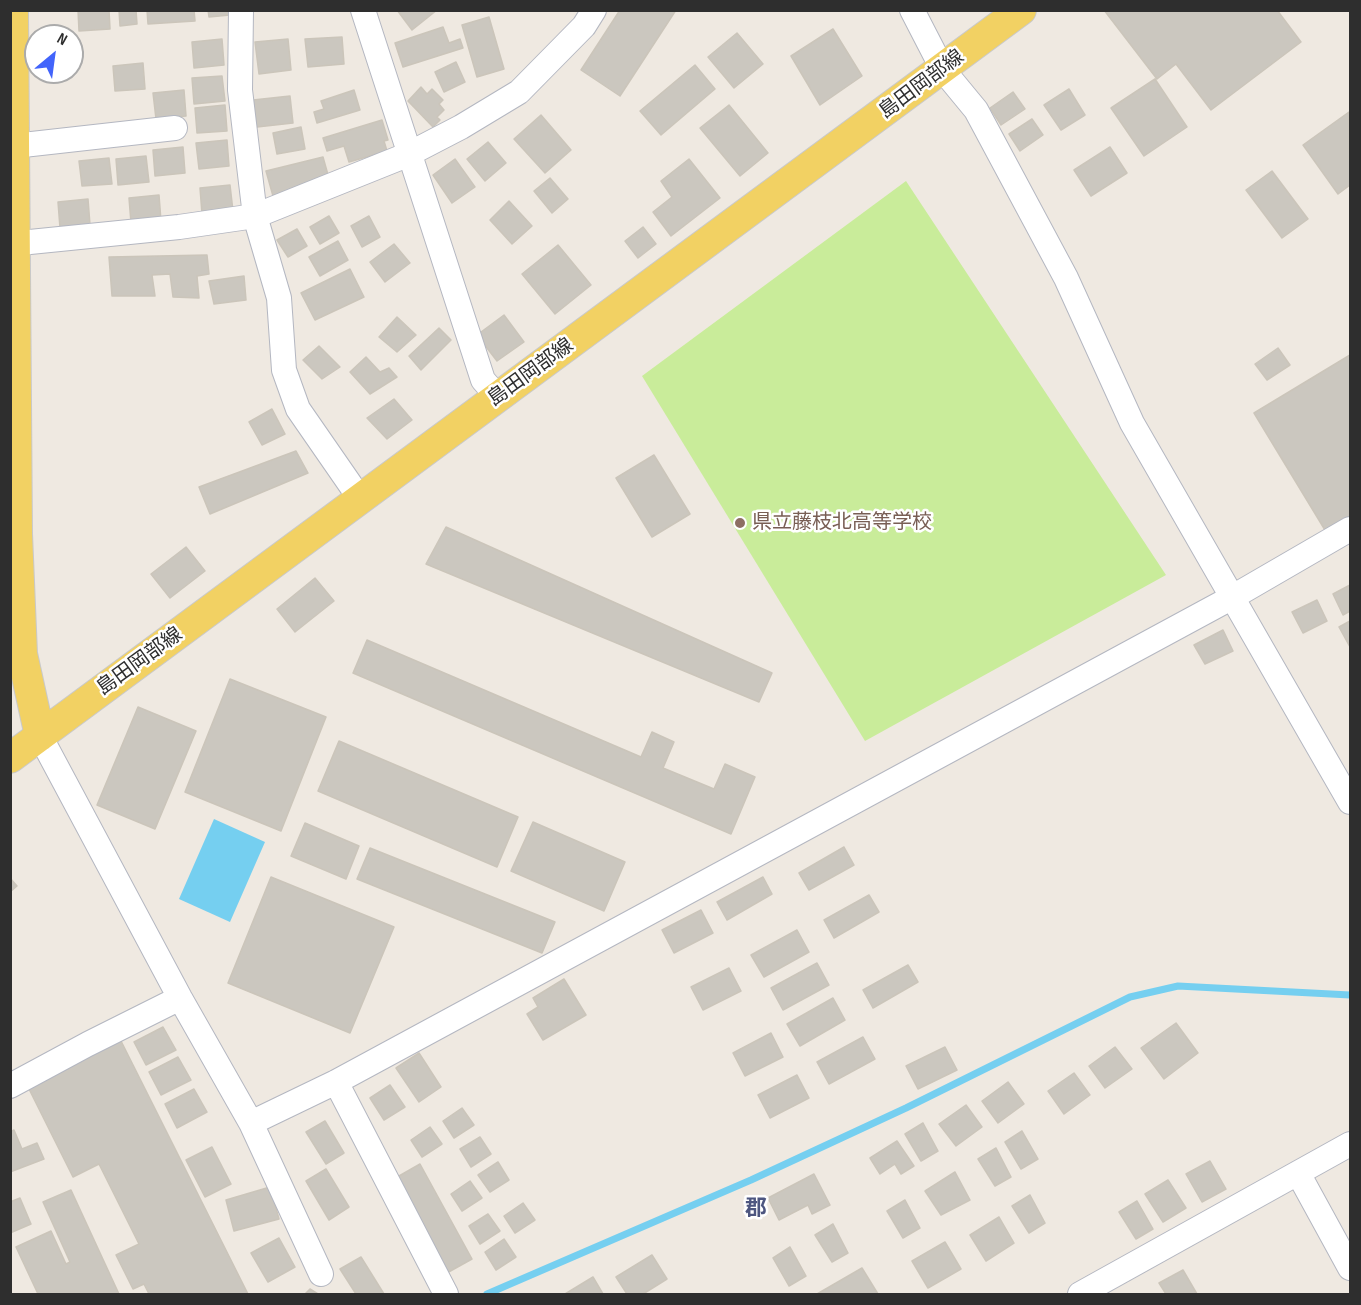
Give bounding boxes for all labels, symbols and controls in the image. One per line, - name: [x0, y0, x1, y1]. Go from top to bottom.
- north arrow: [24, 24, 84, 84]
- text: N: [54, 29, 70, 50]
- street label: 島田岡部線: [875, 45, 969, 125]
- street label: 島田岡部線: [483, 334, 579, 412]
- place label: 県立藤枝北高等学校: [752, 511, 932, 535]
- marker: 県立藤枝北高等学校: [733, 516, 747, 530]
- street label: 島田岡部線: [92, 623, 188, 701]
- district label: 郡: [745, 1196, 767, 1222]

